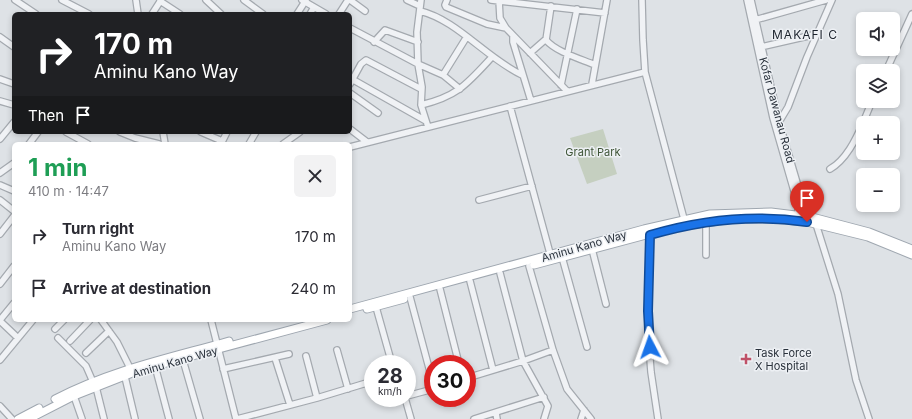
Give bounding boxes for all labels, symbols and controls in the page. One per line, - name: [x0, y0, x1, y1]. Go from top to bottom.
- map controls: [856, 12, 900, 212]
- button: sound: [856, 12, 900, 56]
- text: 170 m: [94, 27, 173, 61]
- district label: MAKAFI C: [772, 27, 838, 42]
- icon: right: [28, 28, 80, 80]
- street label: Kofar Dawanau Road: [756, 56, 798, 164]
- text: Aminu Kano Way: [94, 61, 238, 82]
- button: layers: [856, 64, 900, 108]
- icon: arrive: [72, 104, 94, 126]
- text: Then: [28, 106, 64, 125]
- button: +: [856, 116, 900, 160]
- park label: Grant Park: [565, 145, 621, 159]
- text: 1 min: [28, 153, 87, 182]
- button: close: [294, 155, 336, 197]
- button: −: [856, 168, 900, 212]
- pin: [790, 181, 824, 222]
- text: 410 m · 14:47: [28, 183, 109, 199]
- icon: arrive: [796, 187, 818, 209]
- text: Turn right: [62, 219, 134, 238]
- icon: right: [28, 225, 50, 247]
- text: 170 m: [295, 227, 336, 246]
- street label: Aminu Kano Way: [540, 227, 628, 265]
- text: Aminu Kano Way: [62, 238, 166, 254]
- icon: arrive: [28, 277, 50, 299]
- text: Arrive at destination: [62, 279, 211, 298]
- text: 240 m: [291, 279, 336, 298]
- position arrow: [629, 326, 671, 368]
- street label: Aminu Kano Way: [131, 343, 219, 381]
- place label: Task Force X Hospital: [755, 346, 812, 373]
- marker: Task Force X Hospital: [740, 353, 752, 365]
- speed limit sign: 30: [424, 355, 476, 407]
- text: 28: [377, 364, 403, 388]
- text: km/h: [378, 385, 402, 397]

